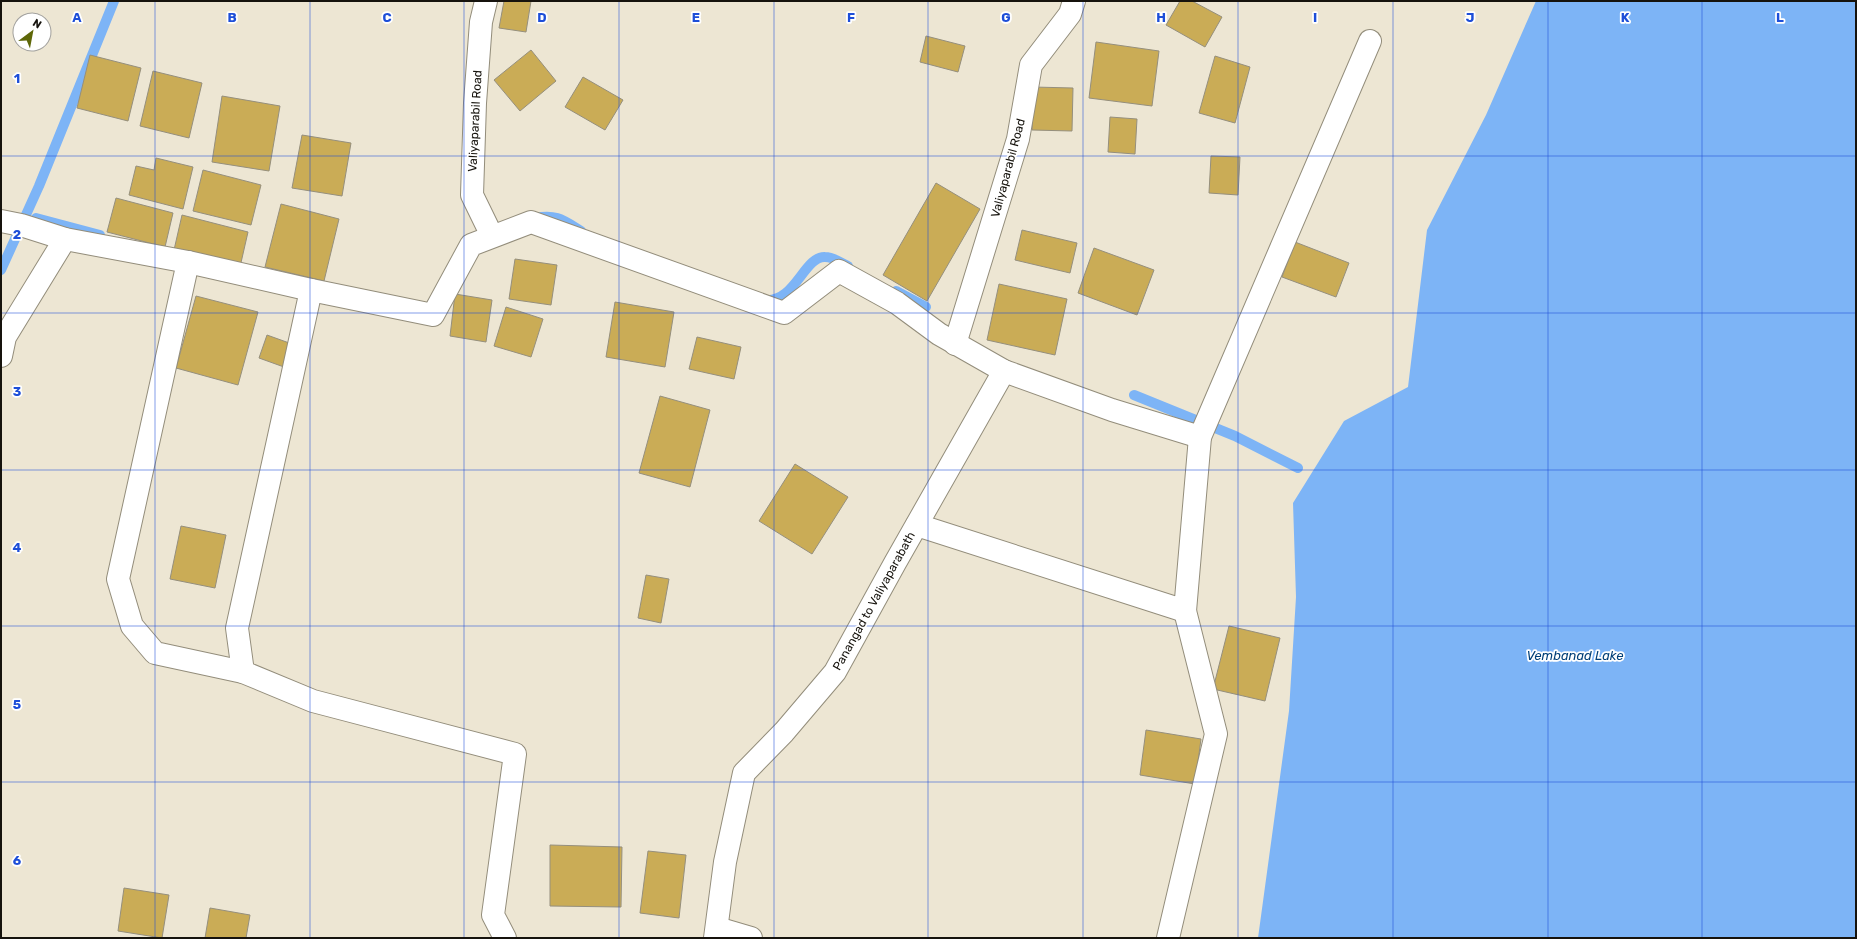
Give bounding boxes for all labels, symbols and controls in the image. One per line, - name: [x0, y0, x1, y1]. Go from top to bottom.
- text: A: [72, 10, 82, 25]
- text: B: [227, 10, 237, 25]
- text: C: [382, 10, 392, 25]
- text: D: [537, 10, 547, 25]
- text: E: [692, 10, 700, 25]
- text: F: [847, 10, 855, 25]
- text: G: [1001, 10, 1011, 25]
- text: H: [1156, 10, 1166, 25]
- text: I: [1313, 10, 1317, 25]
- text: J: [1466, 10, 1474, 25]
- text: K: [1621, 10, 1630, 25]
- text: L: [1776, 10, 1784, 25]
- north arrow: [12, 12, 52, 52]
- text: N: [30, 16, 44, 32]
- street label: Valiyaparabil Road: [465, 70, 485, 172]
- text: 1: [14, 71, 20, 86]
- street label: Valiyaparabil Road: [988, 117, 1028, 219]
- text: 2: [13, 227, 21, 242]
- text: 3: [13, 384, 22, 399]
- street label: Panangad to Valiyaparabath: [830, 529, 918, 673]
- text: 4: [13, 540, 22, 555]
- water label: Vembanad Lake: [1527, 648, 1624, 663]
- text: 5: [13, 697, 21, 712]
- text: 6: [13, 853, 22, 868]

